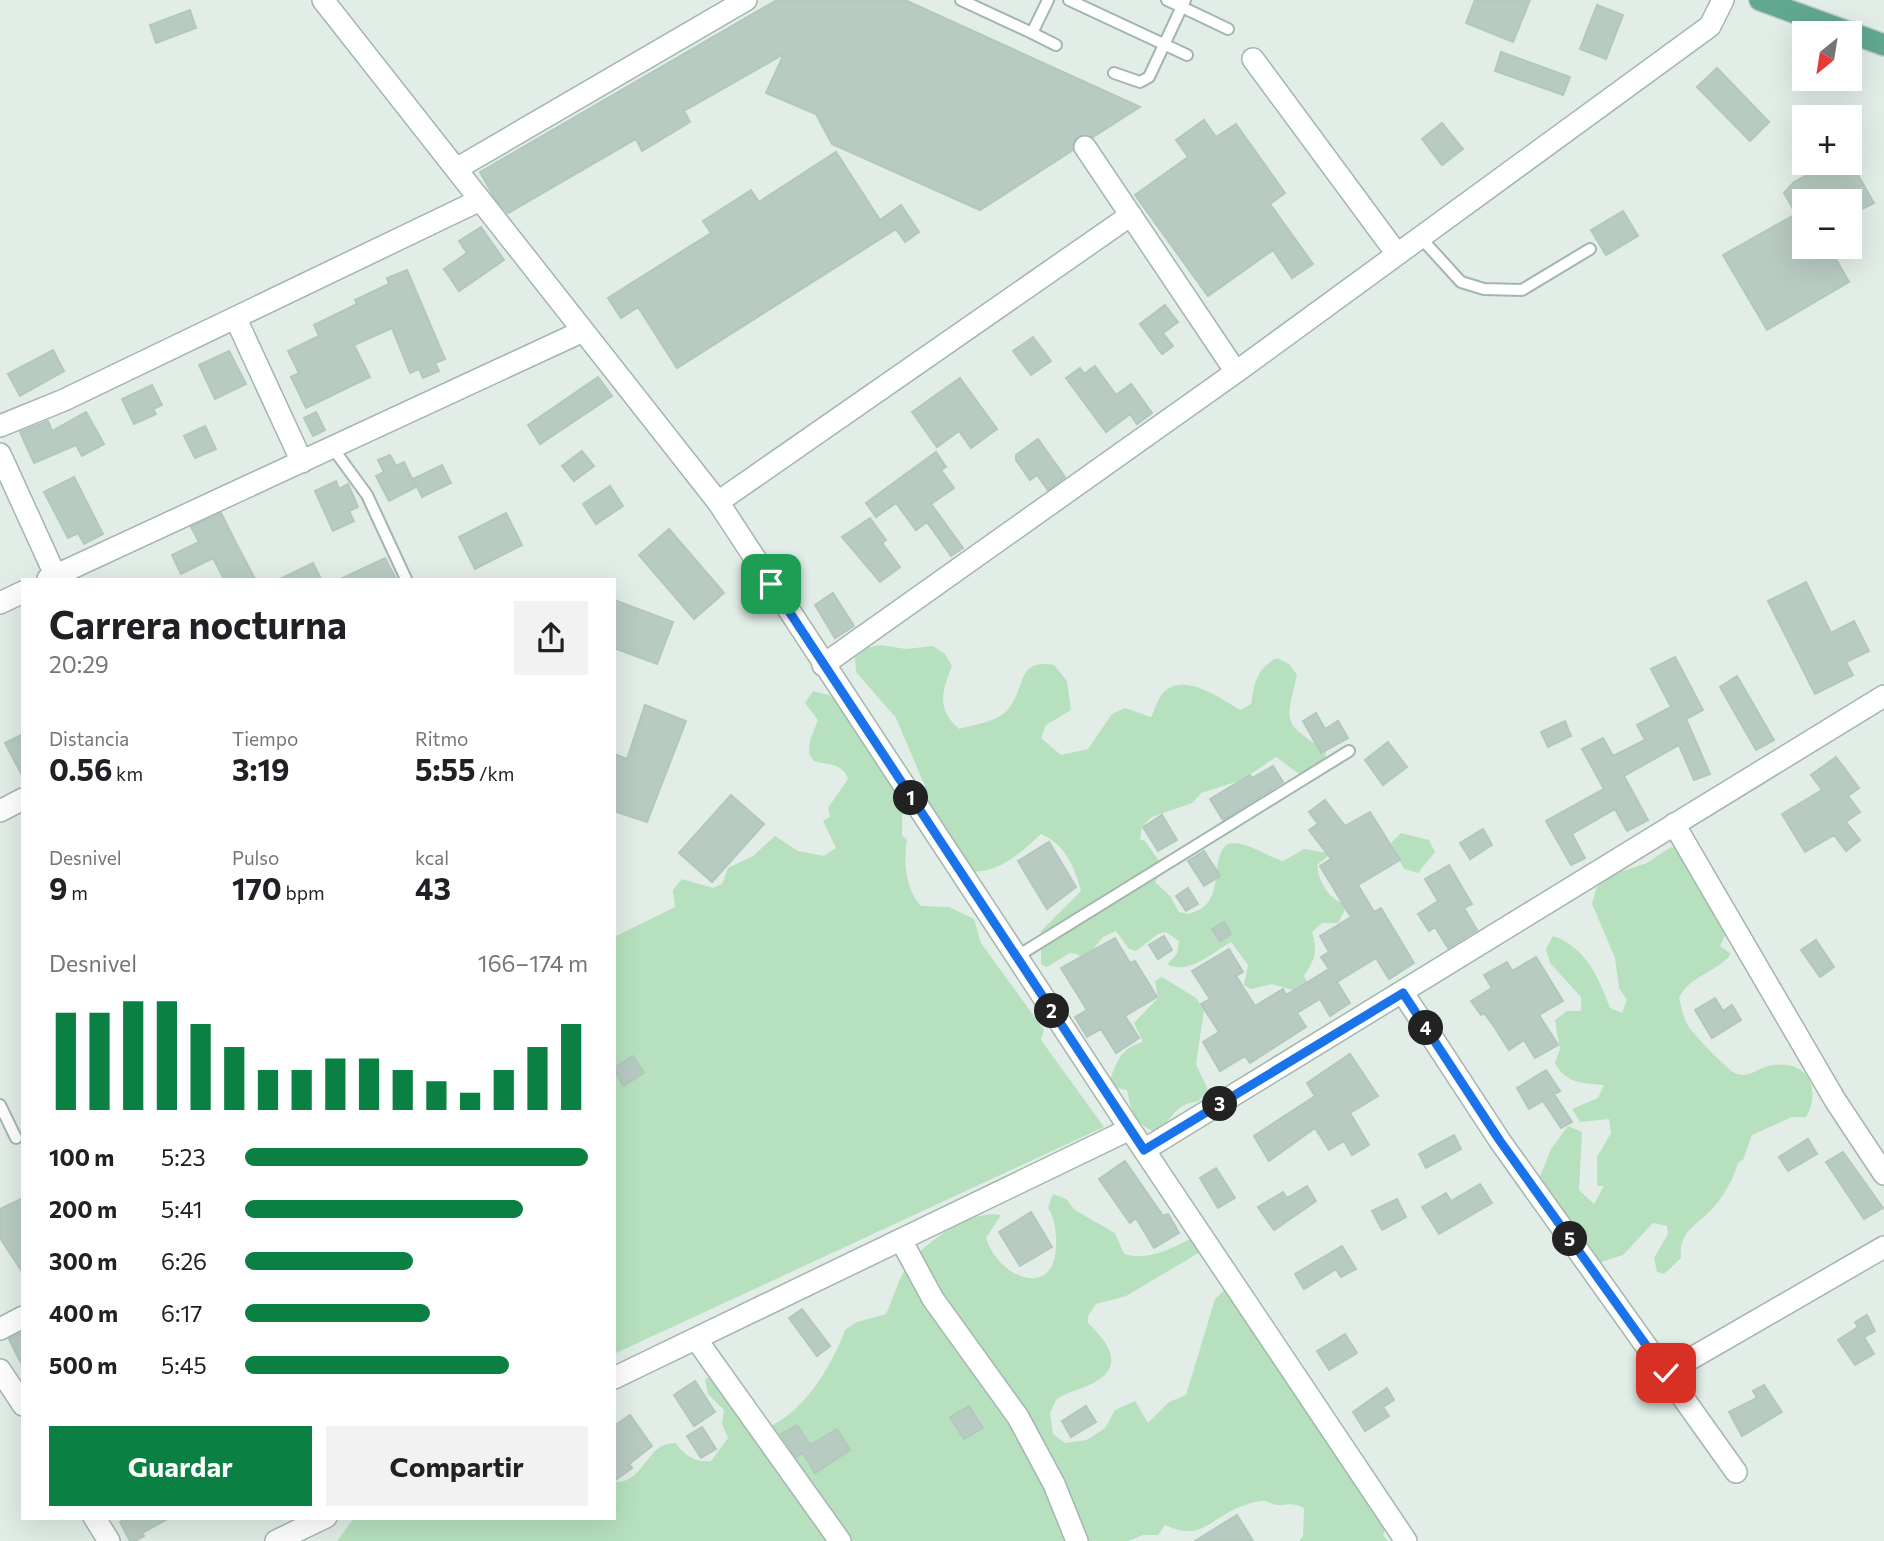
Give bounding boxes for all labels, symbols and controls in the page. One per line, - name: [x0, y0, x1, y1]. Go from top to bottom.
- north arrow: [1792, 21, 1862, 91]
- map controls: [1792, 21, 1862, 259]
- button: +: [1792, 105, 1862, 175]
- button: −: [1792, 189, 1862, 259]
- pin: [741, 554, 801, 614]
- icon: arrive: [752, 565, 790, 603]
- text: Carrera nocturna: [49, 600, 347, 647]
- button: share: [514, 601, 588, 675]
- text: 20:29: [49, 650, 109, 678]
- text: Distancia: [49, 727, 129, 750]
- text: Tiempo: [232, 727, 298, 750]
- text: Ritmo: [415, 727, 468, 750]
- text: 0.56: [49, 750, 112, 787]
- text: 3:19: [232, 750, 290, 787]
- text: 5:55: [415, 750, 475, 787]
- text: km: [112, 762, 143, 785]
- text: /km: [475, 762, 514, 785]
- pin: 1: [894, 780, 928, 816]
- text: 1: [906, 786, 915, 809]
- text: Desnivel: [49, 846, 122, 869]
- text: Pulso: [232, 846, 279, 869]
- text: kcal: [415, 846, 449, 869]
- text: 9: [49, 869, 68, 906]
- text: 170: [232, 869, 282, 906]
- text: 43: [415, 869, 451, 906]
- text: m: [68, 881, 88, 904]
- text: bpm: [282, 881, 325, 904]
- text: Desnivel: [49, 949, 137, 977]
- text: 166–174 m: [478, 949, 588, 977]
- pin: 2: [1034, 993, 1070, 1028]
- text: 2: [1046, 999, 1057, 1022]
- pin: 4: [1408, 1010, 1444, 1046]
- text: 4: [1420, 1016, 1431, 1039]
- pin: 3: [1202, 1086, 1238, 1122]
- text: 3: [1214, 1092, 1225, 1115]
- text: 100 m: [49, 1143, 114, 1171]
- text: 5:23: [161, 1143, 206, 1171]
- text: 200 m: [49, 1195, 117, 1223]
- text: 5:41: [161, 1195, 203, 1223]
- pin: 5: [1552, 1222, 1588, 1256]
- text: 5: [1564, 1227, 1575, 1250]
- text: 300 m: [49, 1247, 117, 1275]
- text: 6:26: [161, 1247, 207, 1275]
- text: 400 m: [49, 1299, 118, 1327]
- text: 6:17: [161, 1299, 202, 1327]
- pin: [1636, 1343, 1696, 1403]
- text: 500 m: [49, 1351, 117, 1379]
- text: 5:45: [161, 1351, 207, 1379]
- icon: check: [1647, 1354, 1685, 1392]
- button: Guardar: [49, 1426, 312, 1506]
- button: Compartir: [326, 1426, 588, 1506]

